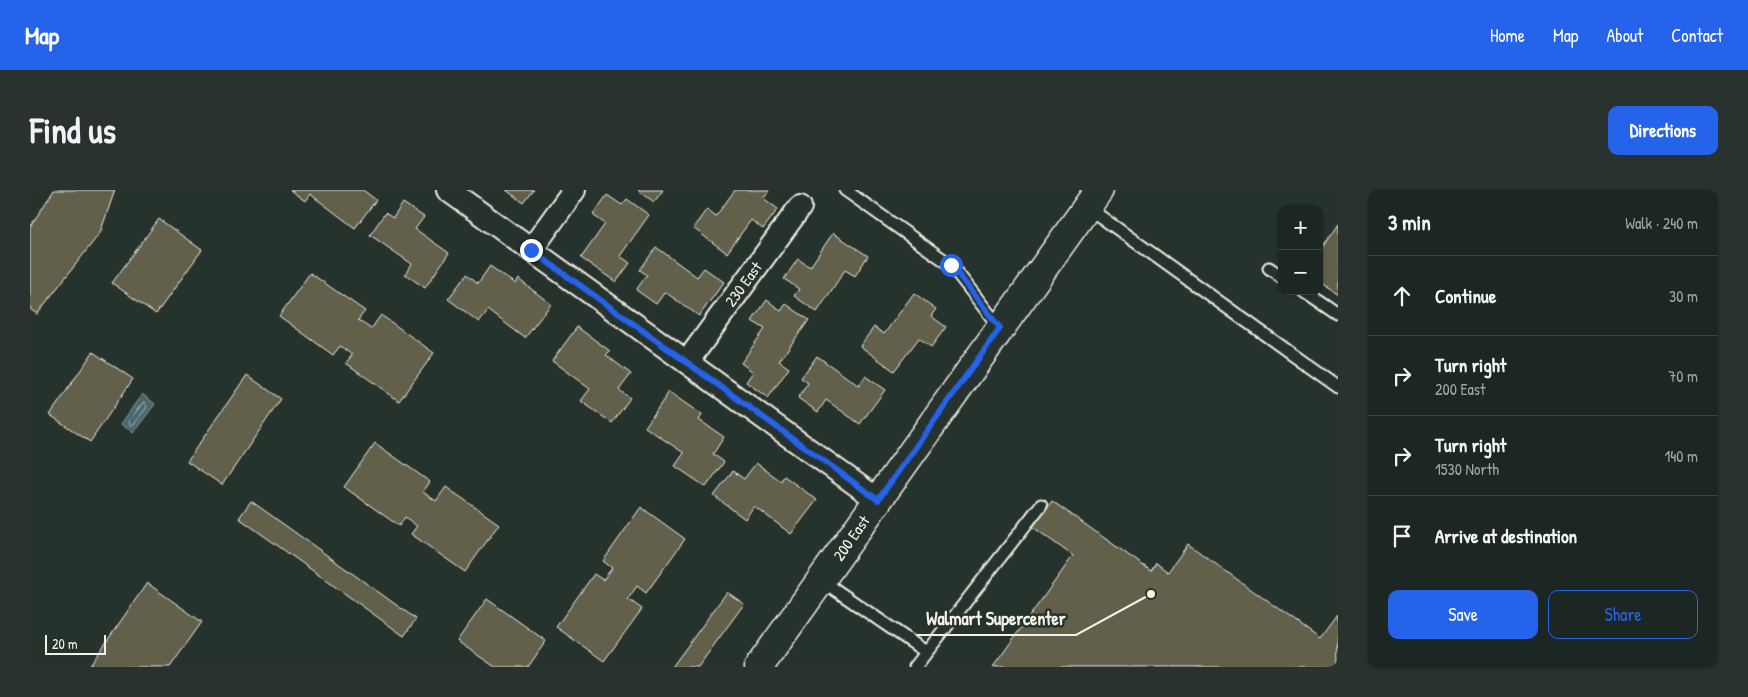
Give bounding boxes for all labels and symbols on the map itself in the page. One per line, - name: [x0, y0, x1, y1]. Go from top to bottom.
- route end: [520, 239, 543, 262]
- route start: [940, 254, 963, 277]
- street label: 230 East: [719, 257, 767, 311]
- street label: 200 East: [828, 511, 875, 565]
- callout: Walmart Supercenter: [917, 602, 1076, 635]
- text: Walmart Supercenter: [926, 606, 1066, 632]
- scale bar: [45, 632, 106, 655]

